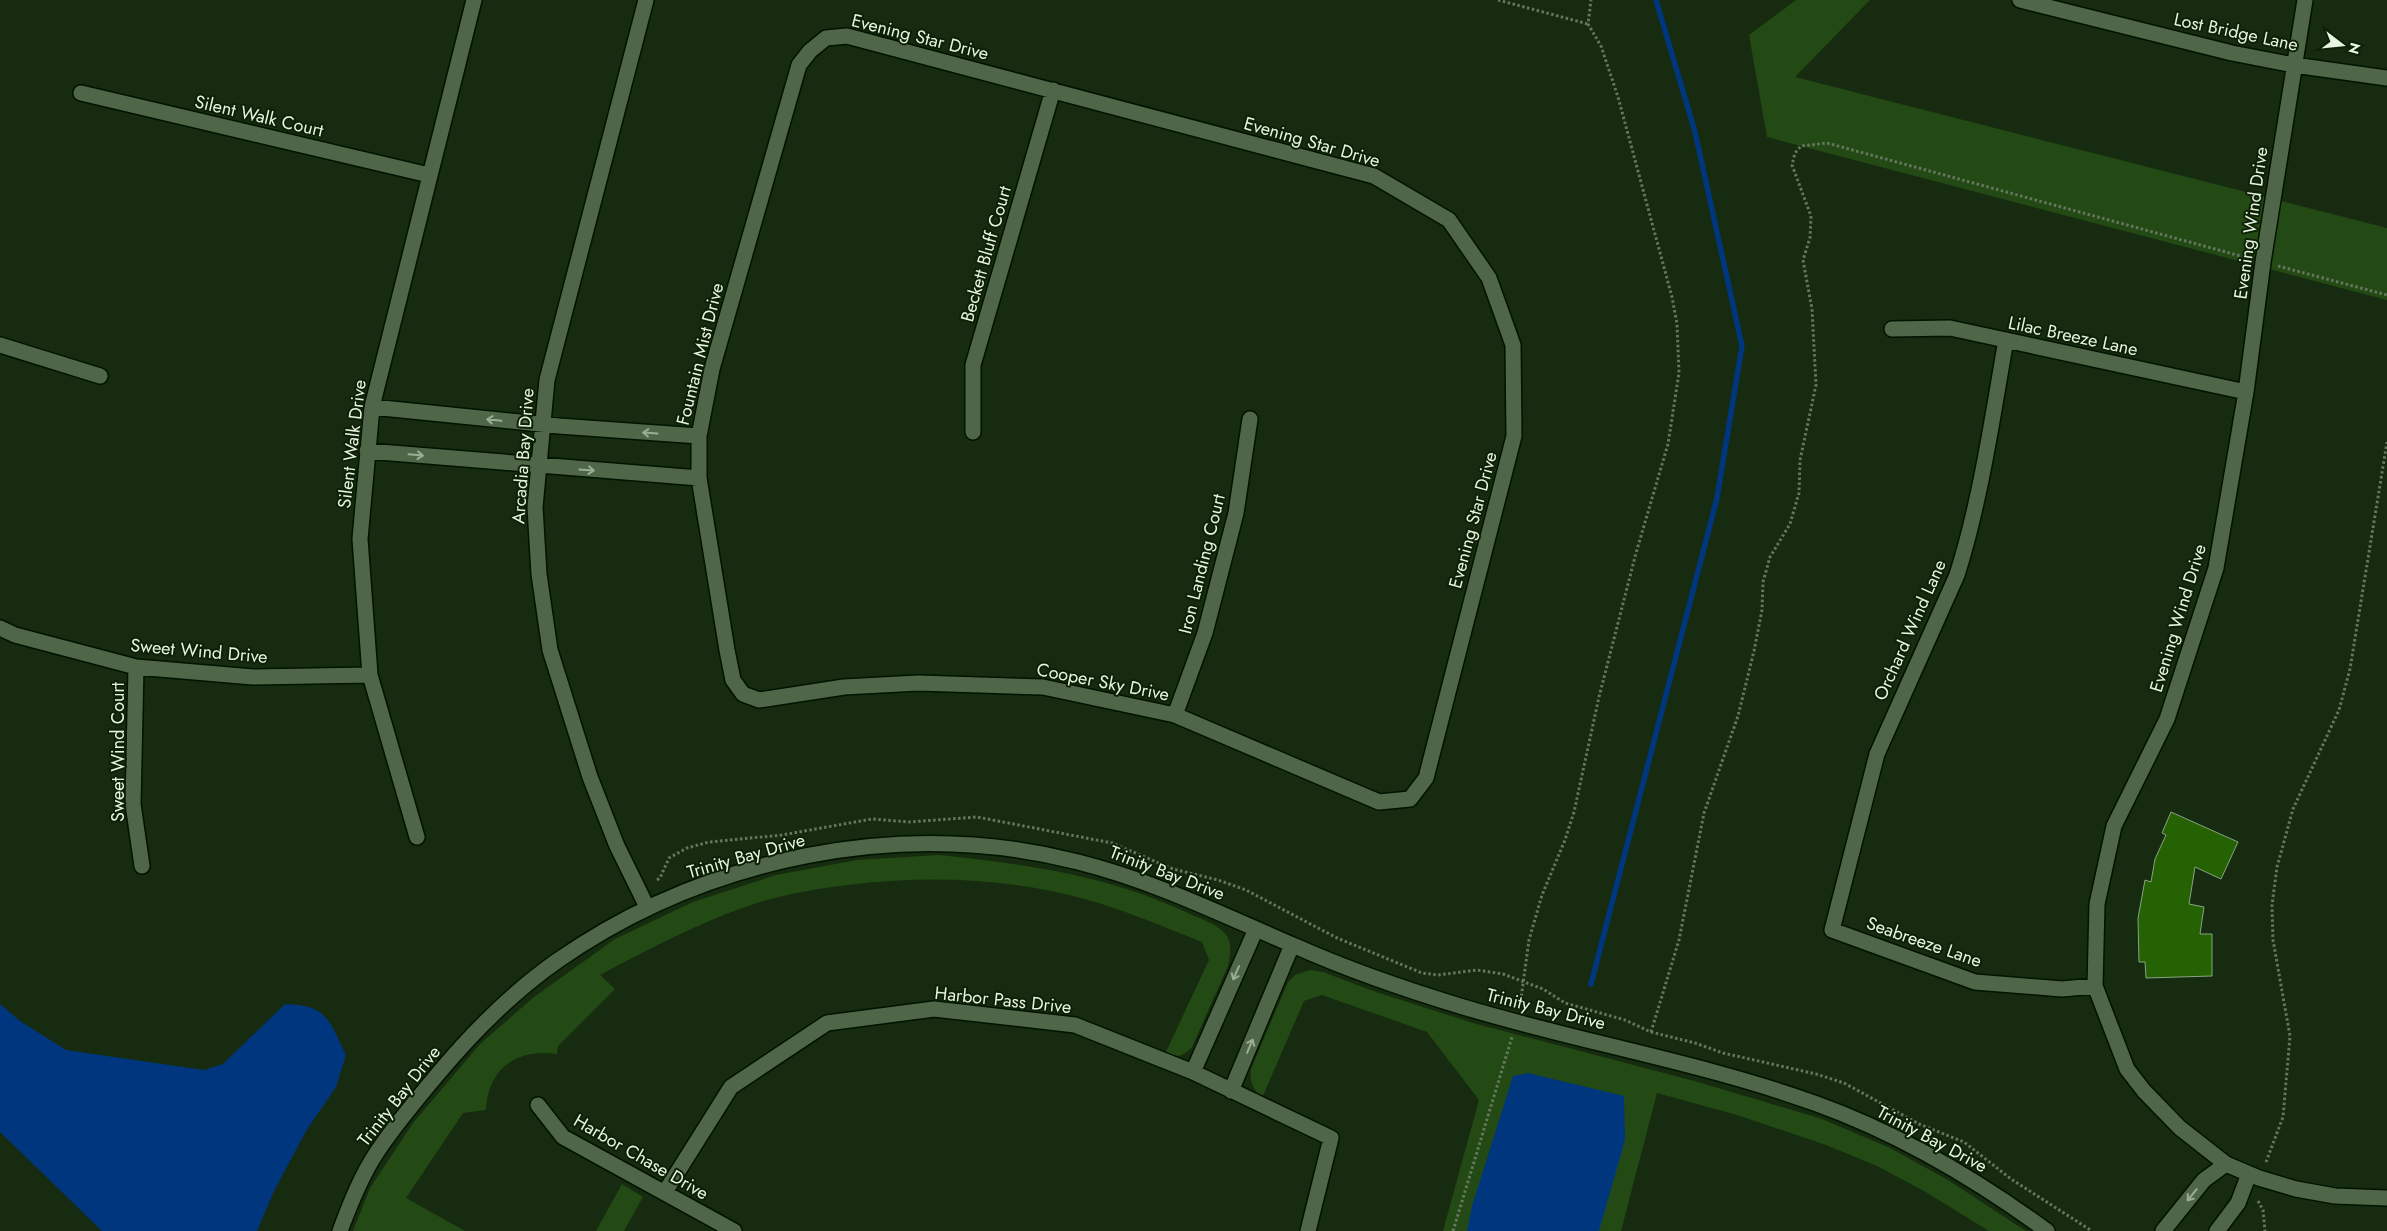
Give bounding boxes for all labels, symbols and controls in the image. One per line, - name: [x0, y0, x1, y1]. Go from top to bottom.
- street label: Lost Bridge Lane: [2171, 6, 2301, 58]
- street label: Evening Star Drive: [849, 7, 991, 67]
- north arrow: [2317, 20, 2367, 70]
- text: N: [2343, 40, 2366, 57]
- street label: Silent Walk Court: [192, 89, 327, 144]
- street label: Evening Star Drive: [1241, 110, 1383, 174]
- street label: Evening Wind Drive: [2227, 145, 2275, 301]
- street label: Beckett Bluff Court: [954, 182, 1018, 325]
- street label: Fountain Mist Drive: [670, 280, 730, 428]
- street label: Lilac Breeze Lane: [2006, 310, 2140, 362]
- street label: Silent Walk Drive: [331, 378, 373, 510]
- street label: Arcadia Bay Drive: [505, 387, 541, 525]
- one-way arrow: [487, 415, 503, 425]
- one-way arrow: [643, 428, 659, 437]
- street label: Evening Star Drive: [1442, 449, 1504, 591]
- one-way arrow: [408, 451, 424, 460]
- one-way arrow: [579, 465, 595, 474]
- street label: Iron Landing Court: [1172, 491, 1232, 637]
- street label: Evening Wind Drive: [2143, 541, 2213, 695]
- street label: Orchard Wind Lane: [1867, 555, 1953, 705]
- street label: Sweet Wind Drive: [129, 632, 269, 670]
- street label: Cooper Sky Drive: [1035, 656, 1171, 708]
- street label: Sweet Wind Court: [105, 681, 131, 822]
- street label: Trinity Bay Drive: [684, 827, 808, 885]
- street label: Trinity Bay Drive: [1106, 839, 1228, 907]
- street label: Seabreeze Lane: [1863, 910, 1985, 974]
- one-way arrow: [1231, 965, 1241, 980]
- street label: Harbor Pass Drive: [933, 980, 1073, 1020]
- street label: Trinity Bay Drive: [1484, 982, 1608, 1036]
- one-way arrow: [1246, 1039, 1256, 1054]
- street label: Trinity Bay Drive: [351, 1040, 447, 1152]
- street label: Trinity Bay Drive: [1872, 1099, 1992, 1179]
- street label: Harbor Chase Drive: [569, 1108, 713, 1206]
- one-way arrow: [2187, 1188, 2198, 1201]

